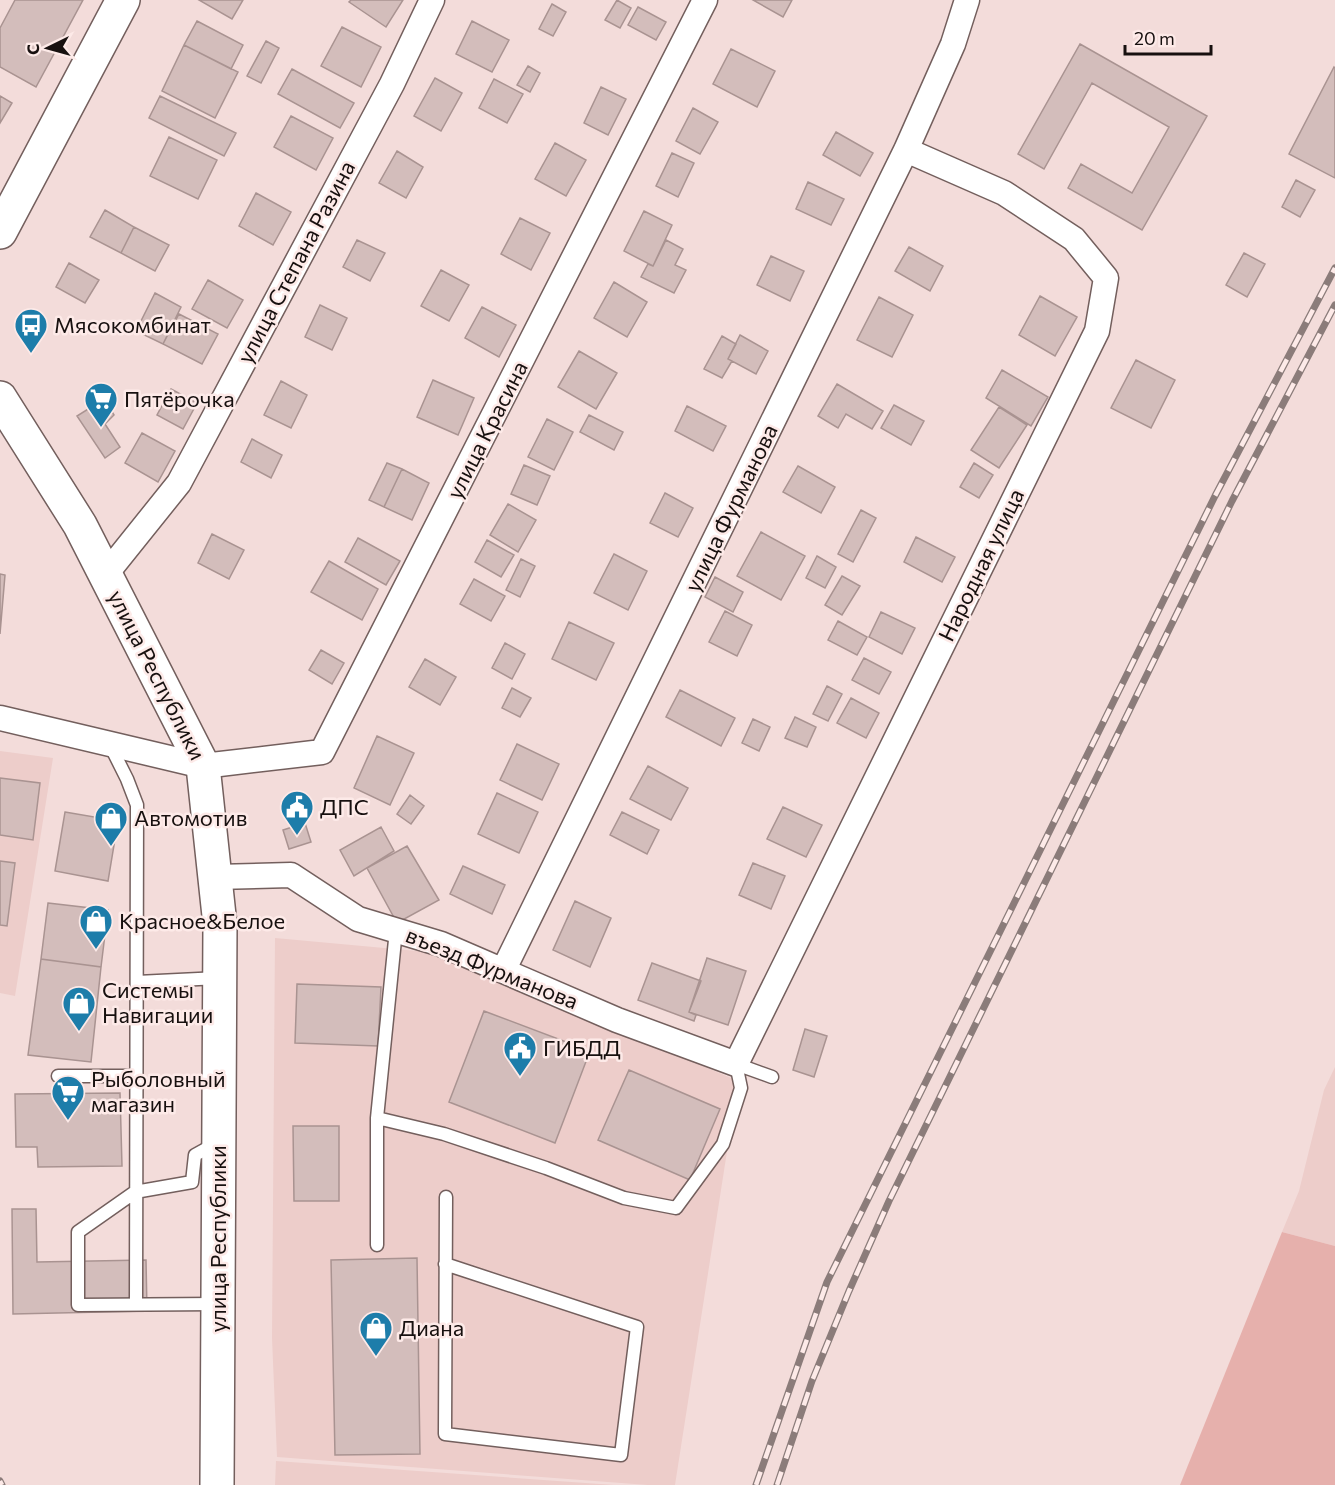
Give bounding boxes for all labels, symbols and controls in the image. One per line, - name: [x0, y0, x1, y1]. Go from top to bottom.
- north arrow: [18, 18, 78, 78]
- scale bar: [1125, 18, 1210, 56]
- text: 20 m: [1134, 27, 1175, 49]
- text: С: [23, 43, 42, 56]
- street label: улица Степана Разина: [231, 156, 360, 368]
- bus stop icon: Мясокомбинат: [13, 307, 49, 354]
- place label: Мясокомбинат: [54, 311, 211, 338]
- street label: улица Красина: [440, 356, 533, 503]
- supermarket icon: Пятёрочка: [83, 381, 119, 428]
- place label: Пятёрочка: [124, 385, 235, 412]
- street label: улица Фурманова: [678, 420, 783, 596]
- street label: Народная улица: [932, 484, 1029, 646]
- street label: улица Республики: [103, 585, 212, 764]
- public building icon: ДПС: [279, 789, 315, 836]
- place label: ДПС: [320, 793, 369, 820]
- shop icon: Автомотив: [93, 800, 129, 847]
- place label: Автомотив: [134, 804, 247, 831]
- shop icon: Красное&Белое: [78, 903, 114, 950]
- place label: Красное&Белое: [119, 907, 285, 934]
- street label: въезд Фурманова: [402, 921, 582, 1014]
- place label: Системы Навигации: [102, 976, 213, 1028]
- shop icon: Системы Навигации: [61, 985, 97, 1032]
- public building icon: ГИБДД: [502, 1030, 538, 1077]
- place label: ГИБДД: [543, 1034, 621, 1061]
- place label: Рыболовный магазин: [91, 1065, 226, 1117]
- supermarket icon: Рыболовный магазин: [50, 1074, 86, 1121]
- street label: улица Республики: [204, 1145, 231, 1333]
- shop icon: Диана: [358, 1310, 394, 1357]
- place label: Диана: [399, 1314, 464, 1341]

